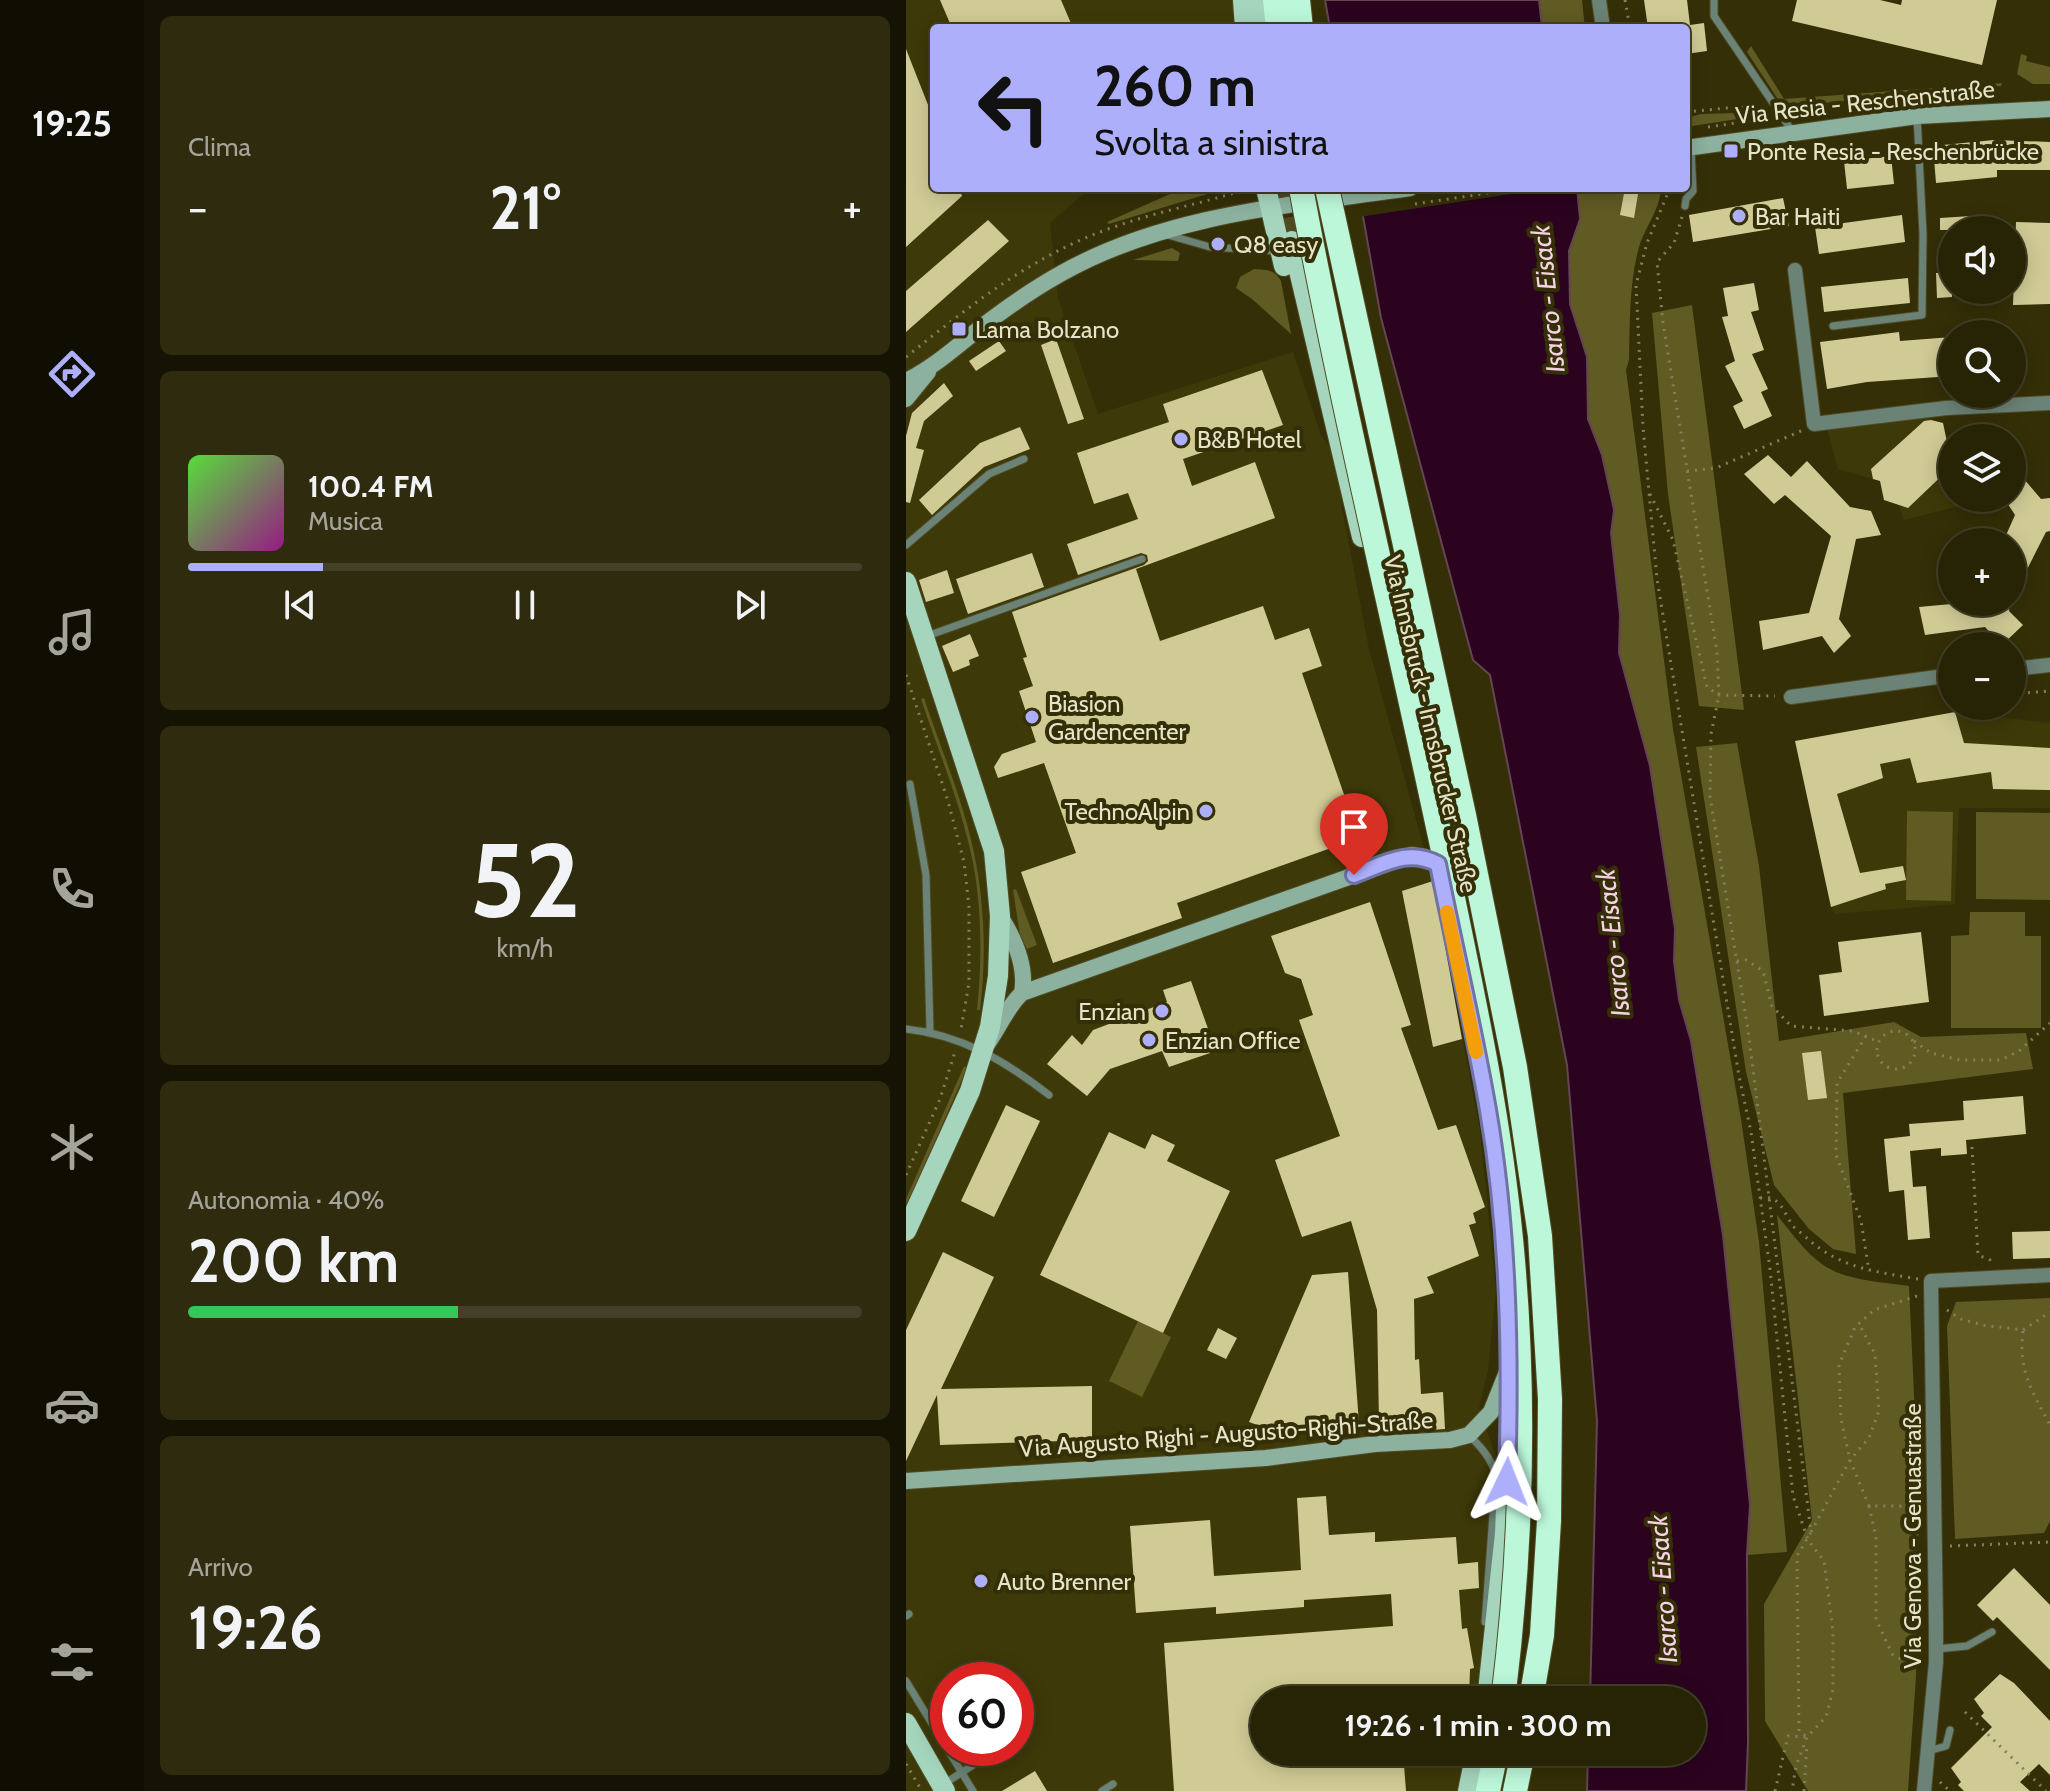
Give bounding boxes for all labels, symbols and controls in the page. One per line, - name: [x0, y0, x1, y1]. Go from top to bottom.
- text: 260 m: [1094, 52, 1256, 120]
- icon: left: [962, 56, 1066, 160]
- street label: Via Resia - Reschenstraße: [1734, 74, 1996, 130]
- text: 19:25: [32, 101, 112, 145]
- text: Svolta a sinistra: [1094, 120, 1329, 164]
- text: Clima: [188, 131, 251, 163]
- place label: Ponte Resia - Reschenbrücke: [1747, 137, 2039, 166]
- marker: Ponte Resia - Reschenbrücke: [1722, 142, 1740, 160]
- text: 21°: [489, 171, 561, 244]
- text: −: [188, 181, 207, 234]
- text: +: [843, 181, 862, 234]
- place label: Bar Haiti: [1755, 202, 1840, 231]
- marker: Bar Haiti: [1730, 207, 1748, 225]
- map controls: [1938, 216, 2026, 720]
- button: sound: [1938, 216, 2026, 304]
- water label: Isarco - Eisack: [1524, 223, 1572, 374]
- place label: Q8 easy: [1234, 230, 1318, 259]
- marker: Q8 easy: [1209, 235, 1227, 253]
- place label: Lama Bolzano: [975, 315, 1119, 344]
- marker: Lama Bolzano: [950, 320, 968, 338]
- button: search: [1938, 320, 2026, 408]
- icon: directions: [44, 346, 100, 402]
- button: layers: [1938, 424, 2026, 512]
- place label: B&B Hotel: [1197, 425, 1302, 454]
- marker: B&B Hotel: [1172, 430, 1190, 448]
- text: 100.4 FM: [308, 468, 433, 505]
- text: Musica: [308, 505, 383, 537]
- button: +: [1938, 528, 2026, 616]
- street label: Via Innsbruck - Innsbrucker Straße: [1378, 552, 1484, 896]
- icon: previous: [278, 583, 322, 627]
- icon: pause: [503, 583, 547, 627]
- icon: next: [728, 583, 772, 627]
- icon: music: [44, 604, 100, 660]
- button: −: [1938, 632, 2026, 720]
- place label: Biasion Gardencenter: [1048, 689, 1186, 746]
- marker: Biasion Gardencenter: [1023, 708, 1041, 726]
- pin: [1320, 793, 1388, 875]
- place label: TechnoAlpin: [1065, 797, 1190, 826]
- marker: TechnoAlpin: [1197, 802, 1215, 820]
- icon: arrive: [1332, 805, 1376, 849]
- text: 52: [470, 817, 580, 943]
- icon: phone: [44, 861, 100, 917]
- water label: Isarco - Eisack: [1589, 867, 1637, 1018]
- text: km/h: [497, 932, 553, 964]
- place label: Enzian: [1078, 997, 1146, 1026]
- marker: Enzian: [1153, 1002, 1171, 1020]
- place label: Enzian Office: [1165, 1026, 1301, 1055]
- marker: Enzian Office: [1140, 1031, 1158, 1049]
- icon: climate: [44, 1119, 100, 1175]
- text: Autonomia · 40%: [188, 1184, 384, 1216]
- text: 200 km: [188, 1224, 399, 1297]
- icon: car: [44, 1377, 100, 1433]
- street label: Via Genova - Genuastraße: [1898, 1403, 1927, 1669]
- street label: Via Augusto Righi - Augusto-Righi-Straße: [1018, 1405, 1434, 1463]
- position arrow: [1465, 1440, 1549, 1524]
- water label: Isarco - Eisack: [1642, 1513, 1684, 1664]
- text: Arrivo: [188, 1551, 253, 1583]
- place label: Auto Brenner: [997, 1567, 1132, 1596]
- marker: Auto Brenner: [972, 1572, 990, 1590]
- text: 19:26: [188, 1591, 323, 1664]
- icon: filters: [44, 1634, 100, 1690]
- speed limit sign: 60: [930, 1662, 1034, 1766]
- text: 19:26 · 1 min · 300 m: [1344, 1707, 1612, 1744]

